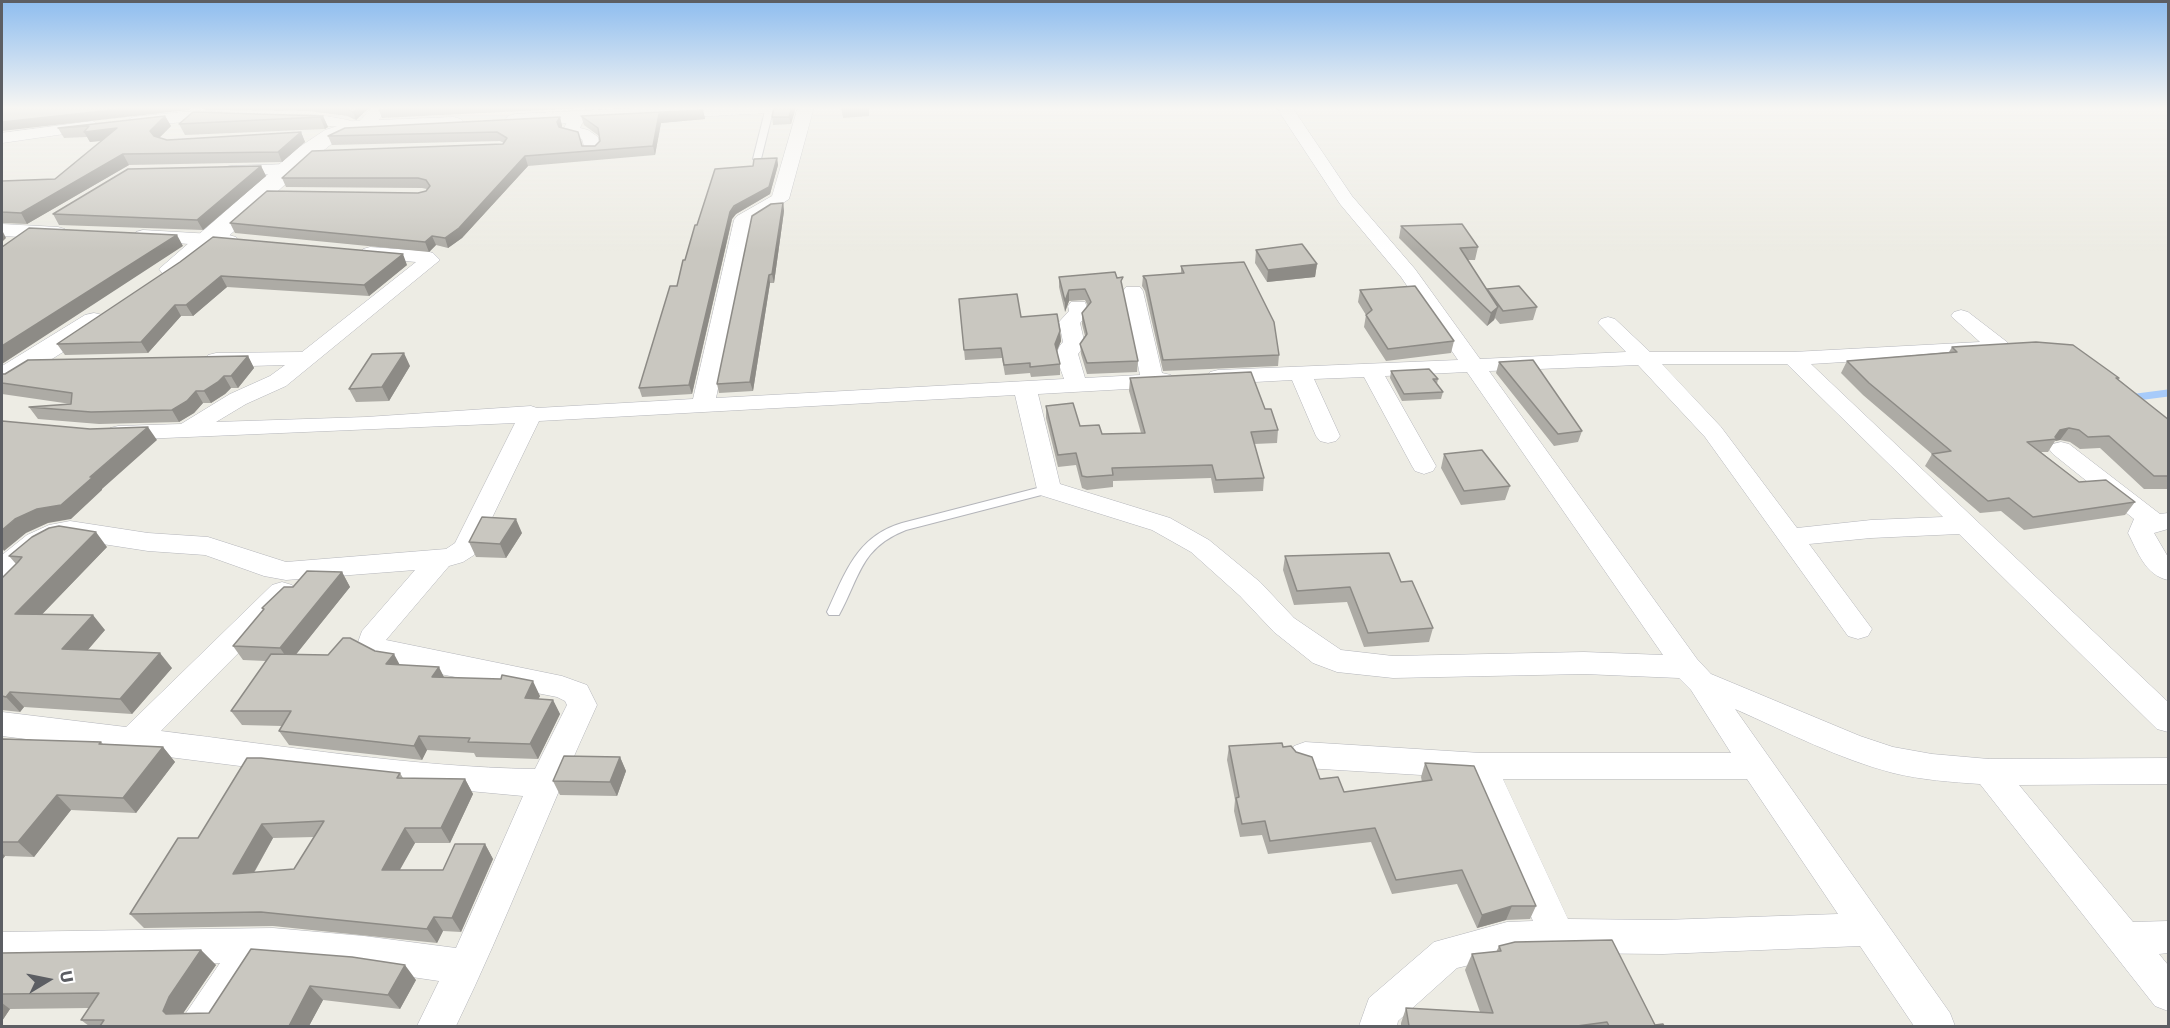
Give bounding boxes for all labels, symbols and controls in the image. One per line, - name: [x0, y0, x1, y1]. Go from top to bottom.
- north arrow: [18, 950, 78, 1010]
- text: U: [56, 969, 77, 985]

